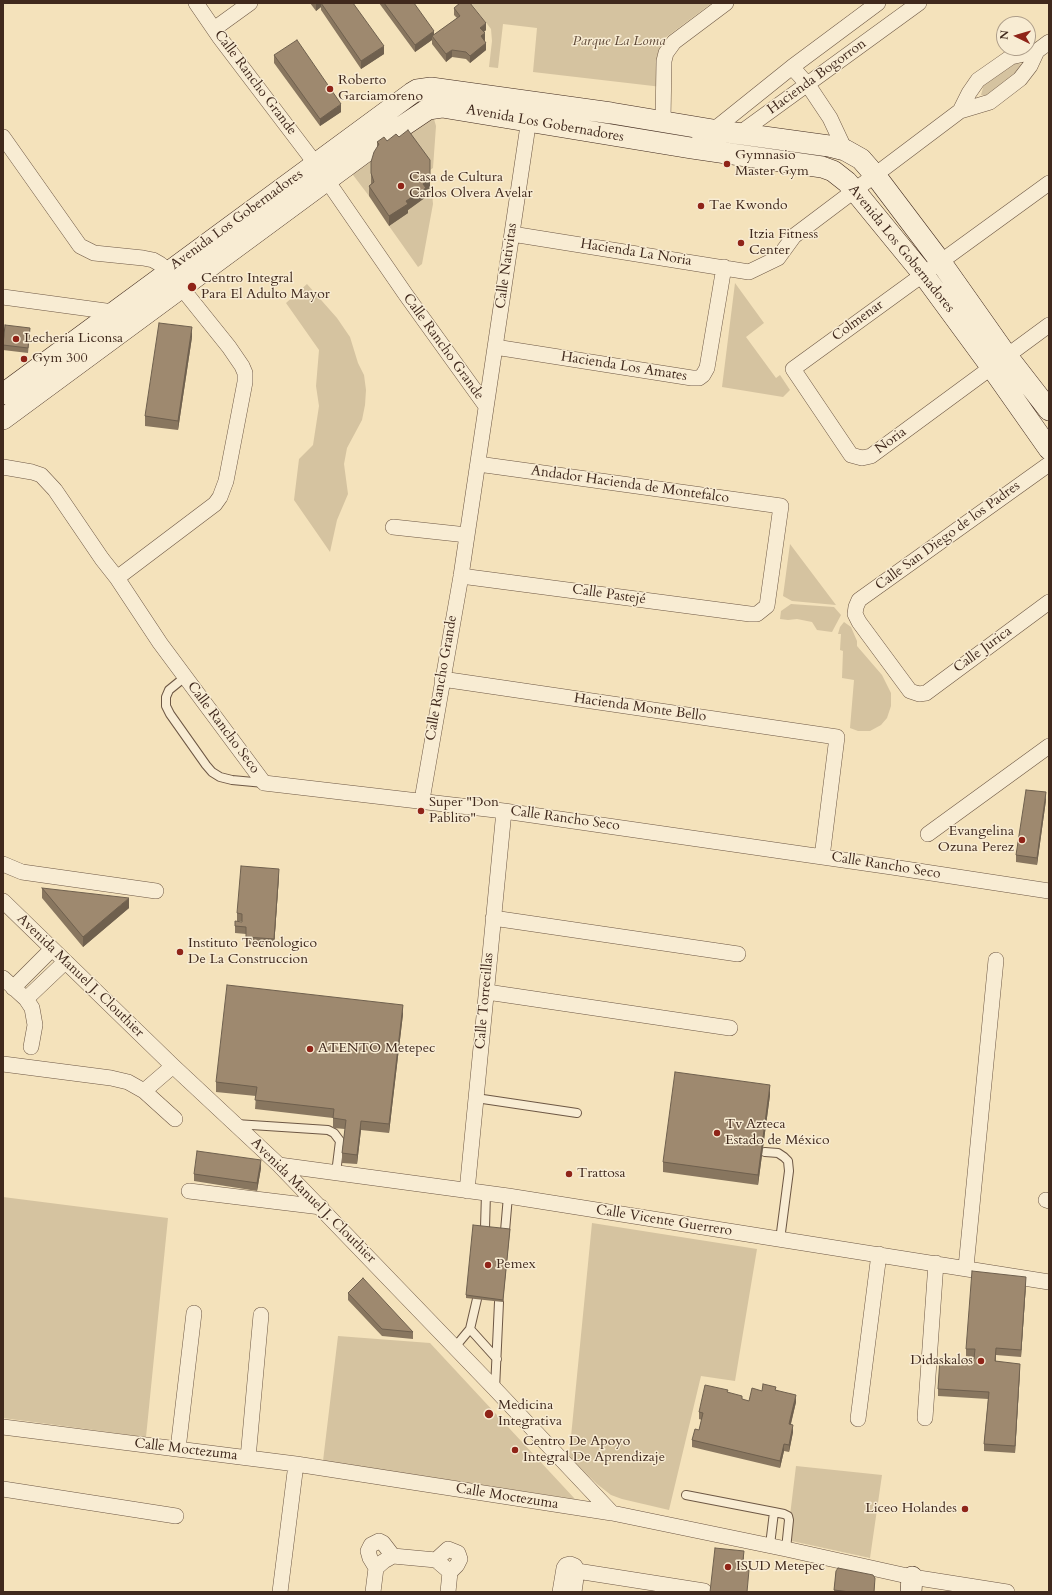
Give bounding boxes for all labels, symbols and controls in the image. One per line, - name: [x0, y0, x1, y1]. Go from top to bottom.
- north arrow: [996, 16, 1036, 56]
- street label: Calle Rancho Grande: [210, 27, 300, 139]
- text: N: [997, 30, 1012, 40]
- park label: Parque La Loma: [572, 34, 666, 50]
- street label: Hacienda Bogorron: [764, 36, 870, 118]
- place label: Roberto Garciamoreno: [338, 73, 423, 106]
- marker: Roberto Garciamoreno: [325, 84, 335, 94]
- street label: Avenida Los Gobernadores: [465, 102, 625, 146]
- place label: Gymnasio Master Gym: [735, 148, 809, 180]
- marker: Gymnasio Master Gym: [722, 159, 732, 169]
- street label: Avenida Los Gobernadores: [167, 166, 307, 274]
- place label: Casa de Cultura Carlos Olvera Avelar: [409, 170, 533, 202]
- marker: Casa de Cultura Carlos Olvera Avelar: [396, 181, 406, 191]
- street label: Avenida Los Gobernadores: [844, 182, 958, 316]
- place label: Tae Kwondo: [709, 198, 788, 214]
- marker: Tae Kwondo: [696, 201, 706, 211]
- street label: Calle Nativitas: [493, 222, 521, 310]
- place label: Itzia Fitness Center: [749, 227, 818, 260]
- street label: Hacienda La Noria: [579, 236, 693, 270]
- marker: Itzia Fitness Center: [736, 238, 746, 248]
- place label: Centro Integral Para El Adulto Mayor: [201, 271, 330, 304]
- marker: Centro Integral Para El Adulto Mayor: [186, 281, 198, 293]
- street label: Calle Rancho Grande: [399, 291, 487, 403]
- street label: Colmenar: [829, 297, 887, 345]
- place label: Lecheria Liconsa: [24, 331, 123, 347]
- marker: Lecheria Liconsa: [11, 334, 21, 344]
- street label: Hacienda Los Amates: [560, 349, 688, 385]
- place label: Gym 300: [32, 351, 88, 367]
- marker: Gym 300: [19, 354, 29, 364]
- street label: Noria: [872, 424, 910, 458]
- street label: Andador Hacienda de Montefalco: [530, 463, 730, 507]
- street label: Calle San Diego de los Padres: [872, 478, 1024, 594]
- street label: Calle Pastejé: [571, 582, 647, 608]
- street label: Calle Rancho Grande: [423, 614, 461, 742]
- street label: Calle Jurica: [951, 623, 1015, 677]
- street label: Calle Rancho Seco: [183, 679, 263, 777]
- street label: Hacienda Monte Bello: [573, 690, 707, 726]
- place label: Super "Don Pablito": [429, 795, 499, 828]
- street label: Calle Rancho Seco: [509, 803, 621, 835]
- marker: Super "Don Pablito": [416, 806, 426, 816]
- place label: Evangelina Ozuna Perez: [938, 824, 1014, 856]
- marker: Evangelina Ozuna Perez: [1017, 835, 1027, 845]
- street label: Calle Rancho Seco: [830, 849, 942, 883]
- street label: Avenida Manuel J. Clouthier: [13, 911, 147, 1041]
- place label: Instituto Tecnologico De La Construccion: [188, 936, 317, 968]
- marker: Instituto Tecnologico De La Construccion: [175, 947, 185, 957]
- street label: Calle Torrecillas: [472, 952, 498, 1050]
- place label: ATENTO Metepec: [318, 1041, 435, 1057]
- marker: ATENTO Metepec: [305, 1044, 315, 1054]
- place label: Tv Azteca Estado de México: [725, 1117, 830, 1150]
- marker: Tv Azteca Estado de México: [712, 1128, 722, 1138]
- street label: Avenida Manuel J. Clouthier: [247, 1135, 379, 1267]
- place label: Trattosa: [577, 1166, 626, 1182]
- marker: Trattosa: [564, 1169, 574, 1179]
- street label: Calle Vicente Guerrero: [595, 1202, 733, 1240]
- place label: Pemex: [496, 1257, 536, 1273]
- marker: Pemex: [483, 1260, 493, 1270]
- place label: Didaskalos: [910, 1353, 973, 1369]
- marker: Didaskalos: [976, 1356, 986, 1366]
- place label: Medicina Integrativa: [498, 1398, 562, 1430]
- marker: Medicina Integrativa: [483, 1408, 495, 1420]
- place label: Centro De Apoyo Integral De Aprendizaje: [523, 1434, 665, 1466]
- street label: Calle Moctezuma: [133, 1435, 239, 1465]
- marker: Centro De Apoyo Integral De Aprendizaje: [510, 1445, 520, 1455]
- street label: Calle Moctezuma: [454, 1481, 560, 1513]
- place label: Liceo Holandes: [865, 1501, 957, 1517]
- marker: Liceo Holandes: [960, 1504, 970, 1514]
- place label: ISUD Metepec: [736, 1559, 825, 1575]
- marker: ISUD Metepec: [723, 1562, 733, 1572]

